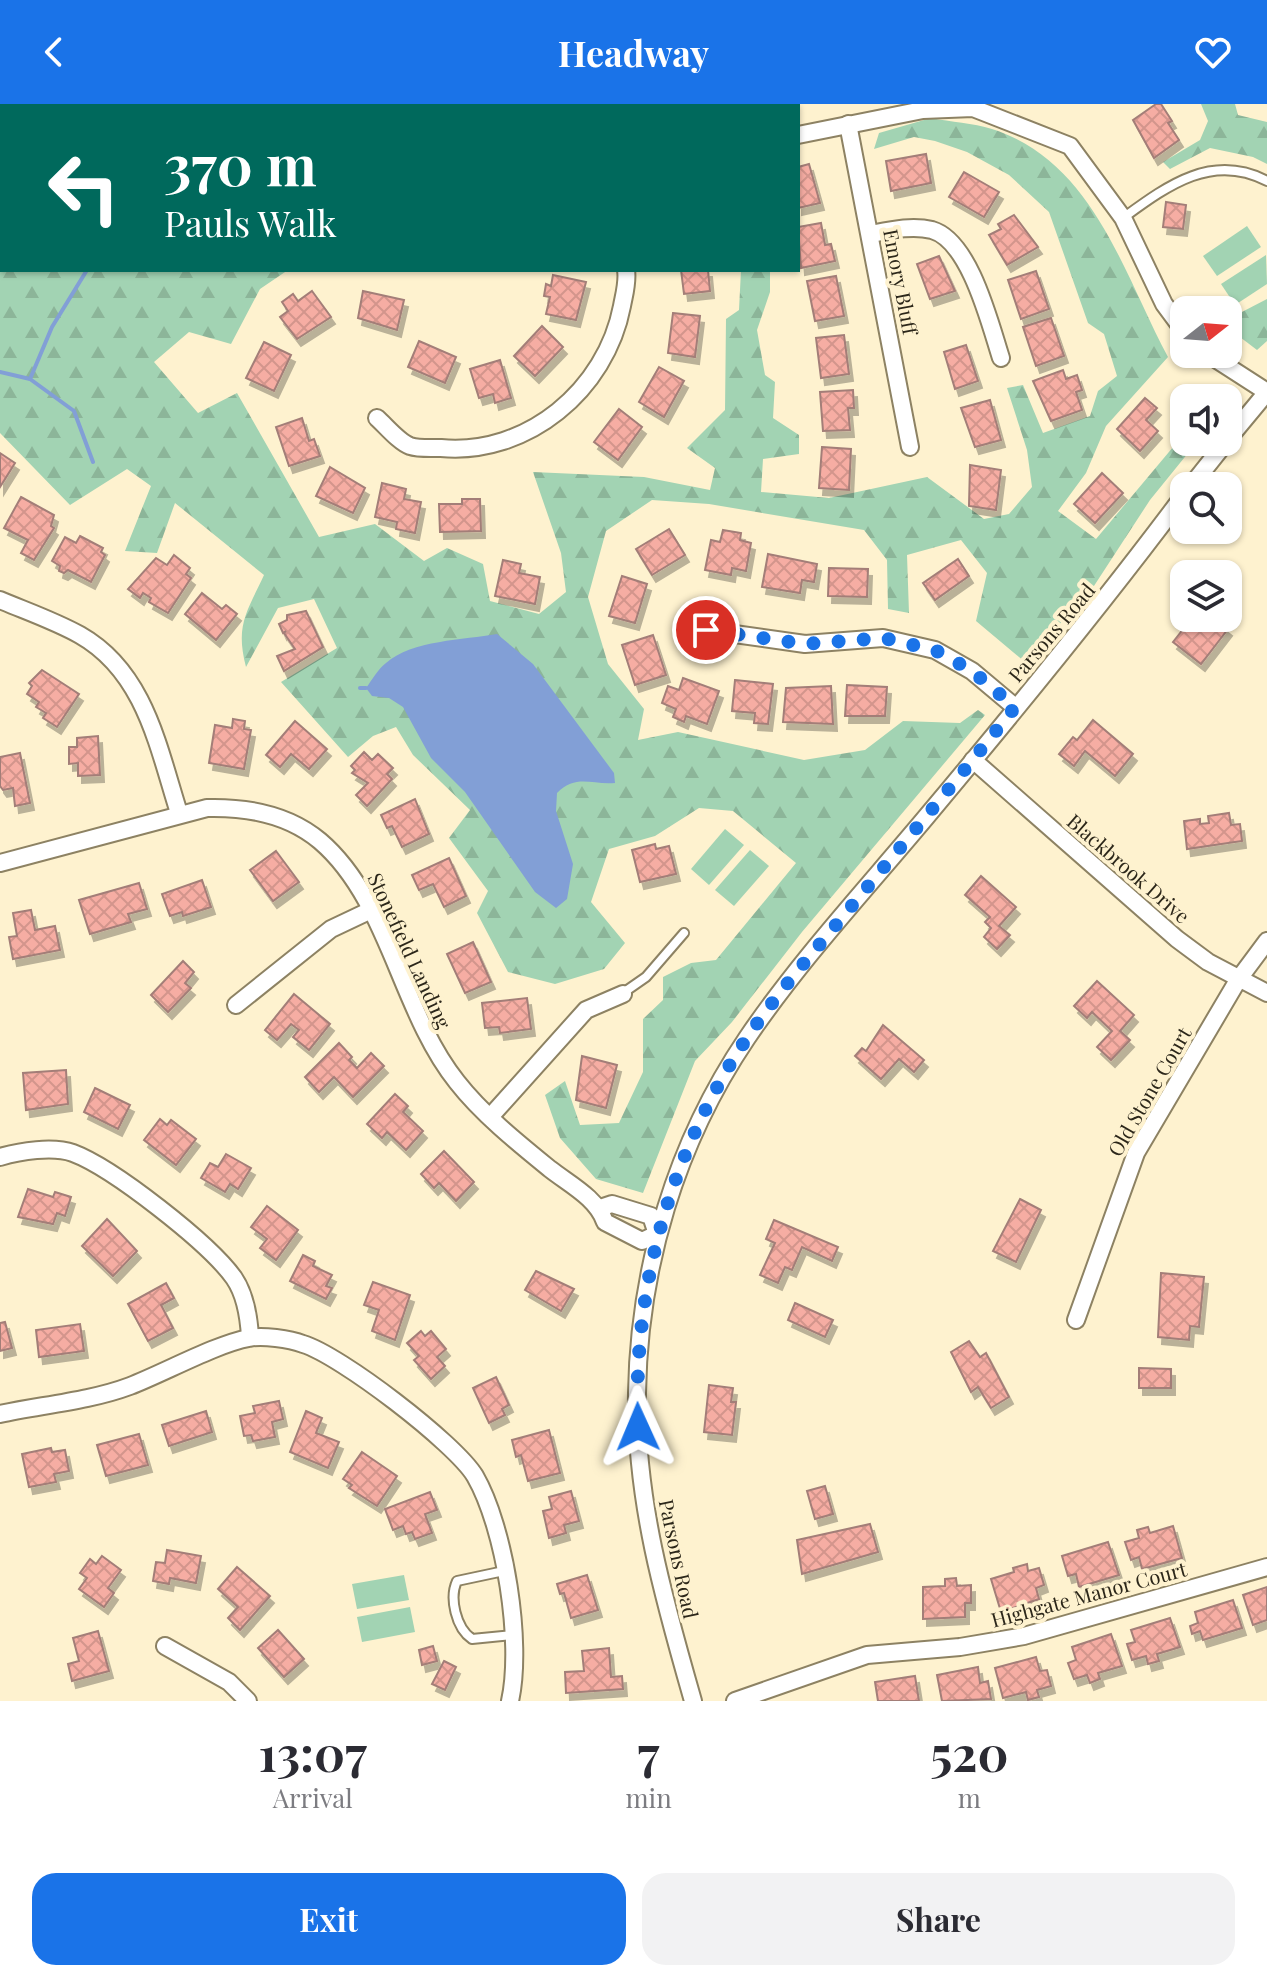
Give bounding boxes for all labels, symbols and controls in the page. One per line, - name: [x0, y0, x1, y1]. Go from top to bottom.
- text: Headway: [558, 28, 709, 76]
- icon: back: [32, 30, 76, 74]
- icon: heart: [1191, 30, 1235, 74]
- text: 370 m: [164, 126, 317, 201]
- icon: left: [32, 136, 136, 240]
- text: Pauls Walk: [164, 198, 337, 246]
- street label: Emory Bluff: [878, 227, 925, 339]
- north arrow: [1170, 296, 1242, 368]
- map controls: [1170, 296, 1242, 632]
- button: sound: [1170, 384, 1242, 456]
- button: search: [1170, 472, 1242, 544]
- button: layers: [1170, 560, 1242, 632]
- street label: Parsons Road: [1001, 576, 1101, 687]
- pin: [672, 596, 740, 664]
- icon: arrive: [684, 608, 728, 652]
- street label: Blackbrook Drive: [1062, 807, 1196, 929]
- street label: Stonefield Landing: [362, 868, 458, 1033]
- street label: Old Stone Court: [1101, 1021, 1197, 1161]
- position arrow: [596, 1385, 680, 1469]
- street label: Parsons Road: [654, 1496, 705, 1621]
- street label: Highgate Manor Court: [988, 1554, 1190, 1633]
- text: 13:07: [259, 1720, 367, 1784]
- text: 7: [638, 1720, 659, 1784]
- text: 520: [930, 1720, 1008, 1784]
- text: Arrival: [273, 1780, 353, 1815]
- text: min: [625, 1780, 672, 1815]
- text: m: [958, 1780, 981, 1815]
- button: Exit: [32, 1873, 626, 1965]
- button: Share: [642, 1873, 1235, 1965]

